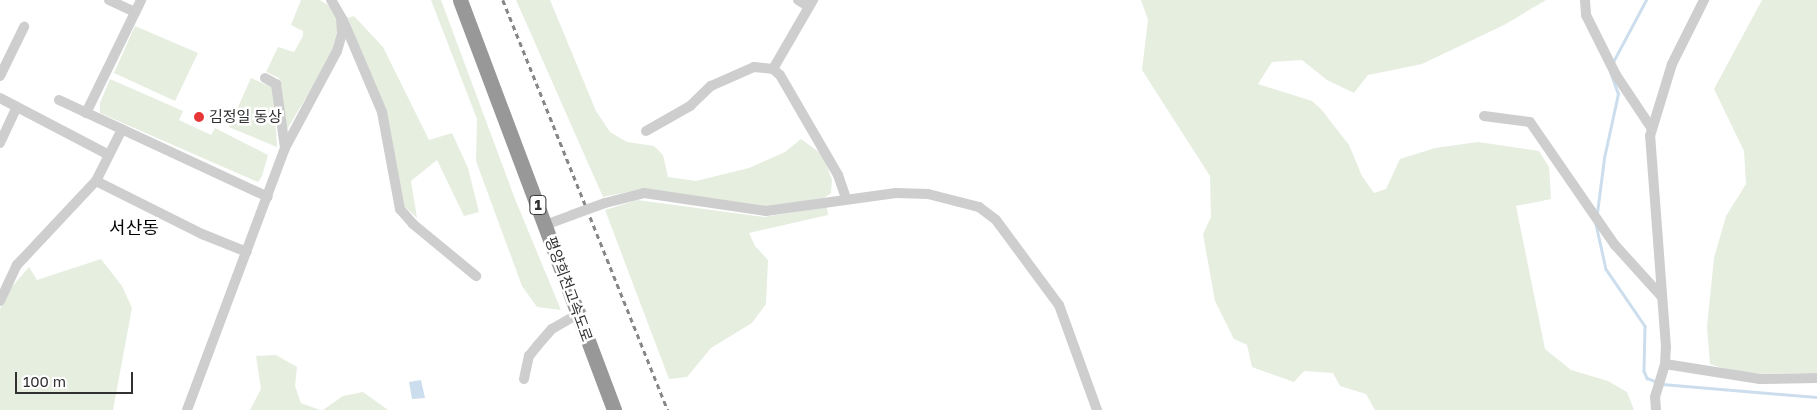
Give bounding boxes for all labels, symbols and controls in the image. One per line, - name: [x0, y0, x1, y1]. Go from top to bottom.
- place label: 김정일 동상: [209, 108, 282, 126]
- marker: 김정일 동상: [193, 111, 205, 123]
- road number: 1: [529, 194, 547, 216]
- district label: 서산동: [109, 216, 159, 238]
- street label: 평양희천고속도로: [542, 234, 596, 344]
- scale bar: [18, 362, 135, 394]
- text: 100 m: [23, 372, 66, 390]

